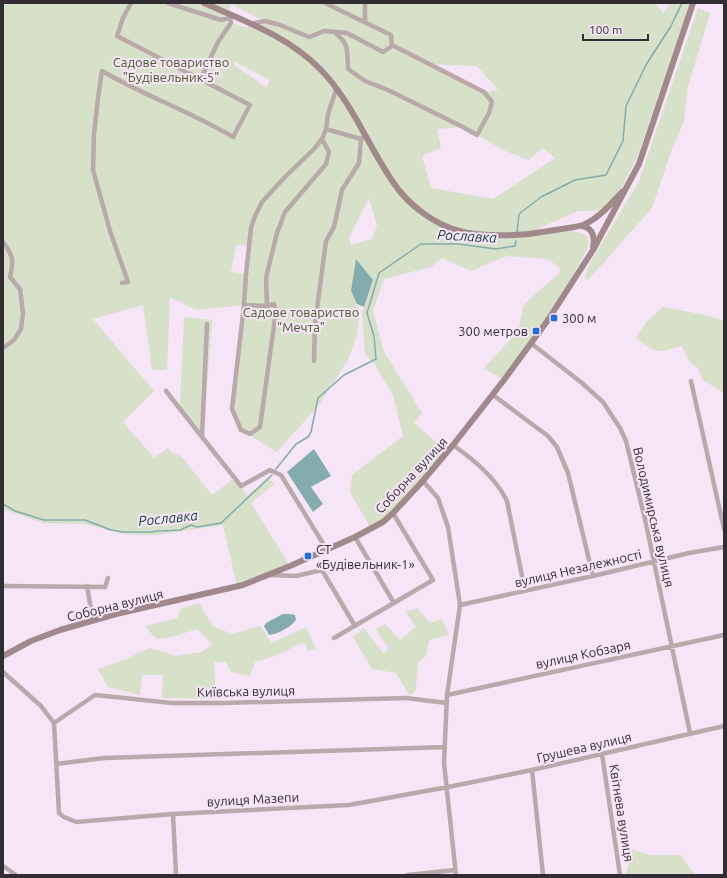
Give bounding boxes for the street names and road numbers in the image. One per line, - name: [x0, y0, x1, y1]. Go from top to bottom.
- street label: Соборна вулиця: [372, 434, 450, 516]
- street label: Володимирська вулиця: [631, 446, 677, 588]
- street label: вулиця Незалежності: [513, 547, 643, 589]
- street label: Соборна вулиця: [65, 586, 165, 624]
- street label: вулиця Кобзаря: [534, 637, 632, 671]
- street label: Київська вулиця: [197, 683, 295, 699]
- street label: Грушева вулиця: [535, 729, 633, 765]
- street label: Квітнева вулиця: [607, 763, 637, 863]
- street label: вулиця Мазепи: [206, 790, 300, 808]

